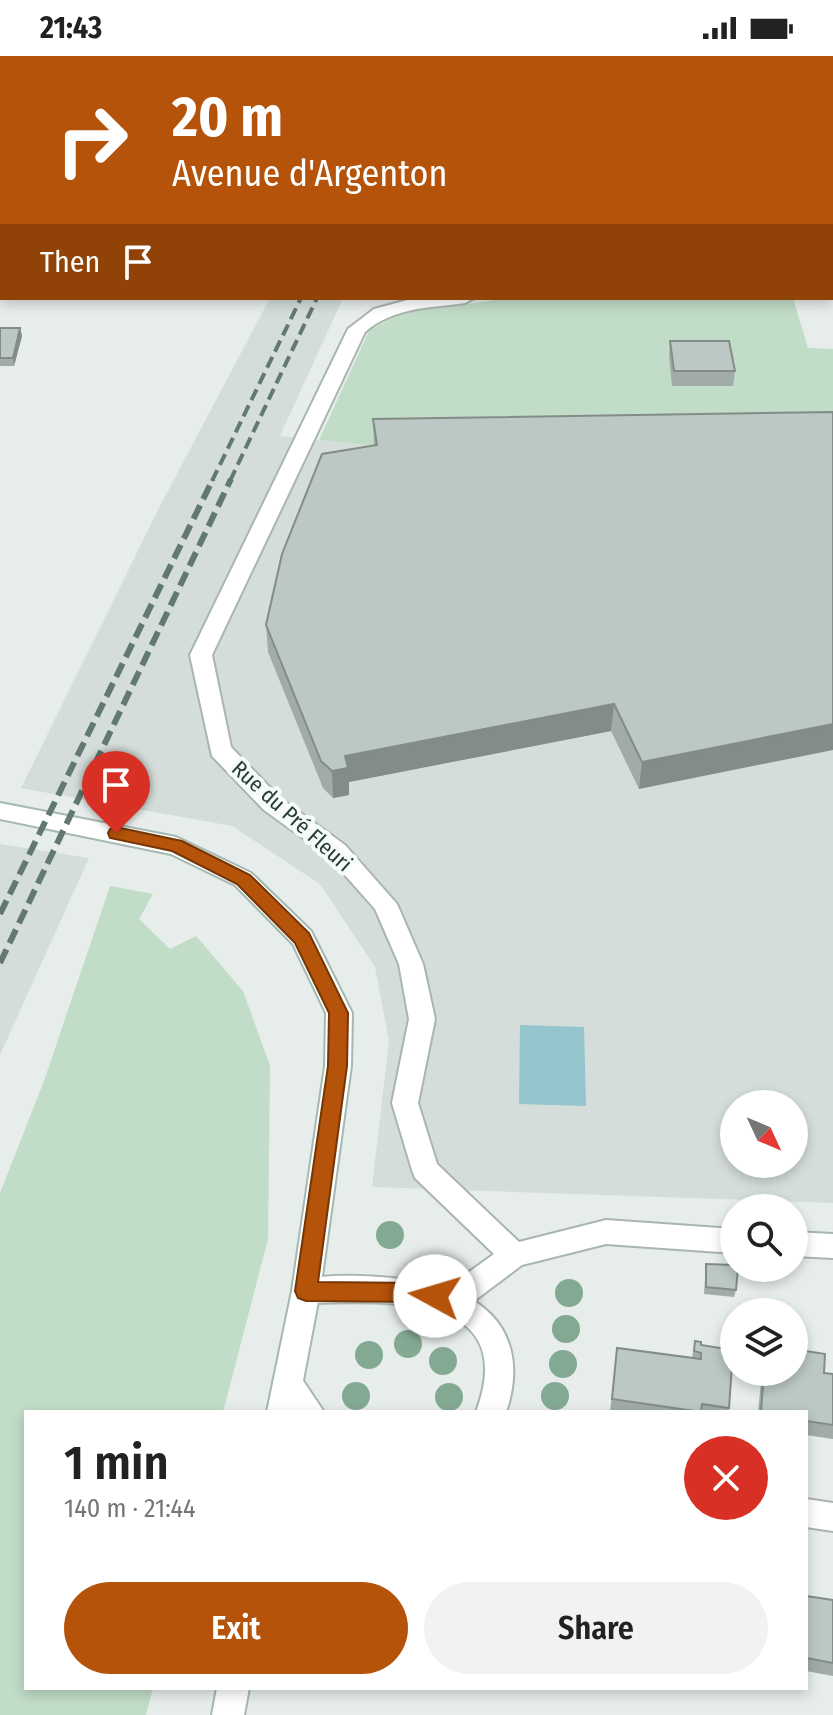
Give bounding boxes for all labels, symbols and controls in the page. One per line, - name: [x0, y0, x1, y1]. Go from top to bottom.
- text: 21:43: [40, 10, 102, 46]
- text: 20 m: [172, 84, 283, 151]
- icon: right: [40, 88, 144, 192]
- text: Avenue d'Argenton: [172, 152, 447, 196]
- icon: arrive: [116, 240, 160, 284]
- text: Then: [40, 244, 100, 280]
- pin: [82, 751, 150, 833]
- street label: Rue du Pré Fleuri: [226, 755, 358, 877]
- icon: arrive: [94, 763, 138, 807]
- north arrow: [720, 1090, 808, 1178]
- map controls: [720, 1090, 808, 1386]
- button: search: [720, 1194, 808, 1282]
- position arrow: [393, 1254, 477, 1338]
- button: layers: [720, 1298, 808, 1386]
- text: 1 min: [64, 1434, 169, 1492]
- button: close: [684, 1436, 768, 1520]
- text: 140 m · 21:44: [64, 1493, 196, 1524]
- button: Exit: [64, 1582, 408, 1674]
- button: Share: [424, 1582, 768, 1674]

